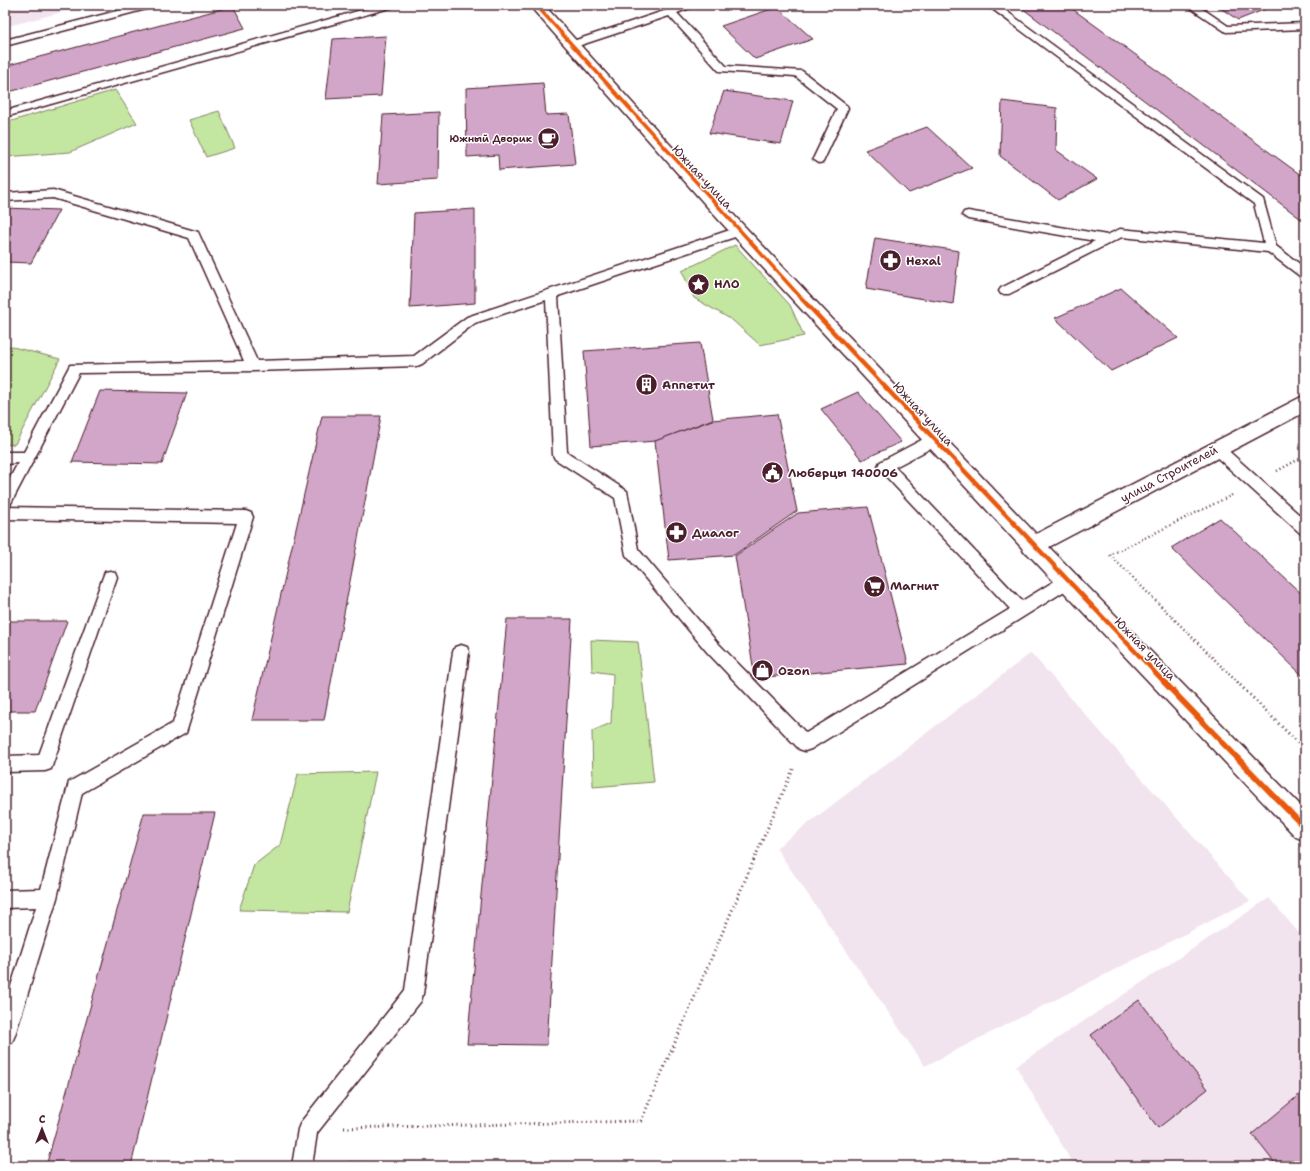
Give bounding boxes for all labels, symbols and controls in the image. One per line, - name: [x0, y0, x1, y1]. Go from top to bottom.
- cafe icon: Южный Дворик: [535, 125, 561, 151]
- place label: Южный Дворик: [450, 132, 533, 145]
- street label: Южная улица: [668, 142, 736, 213]
- pharmacy icon: Hexal: [878, 248, 904, 274]
- place label: Hexal: [906, 253, 941, 269]
- place icon: НЛО: [686, 271, 712, 297]
- place label: НЛО: [714, 276, 740, 292]
- building icon: Аппетит: [634, 372, 660, 398]
- place label: Аппетит: [662, 377, 716, 393]
- street label: Южная улица: [889, 379, 957, 450]
- street label: улица Строителей: [1118, 442, 1221, 506]
- public building icon: Люберцы 140006: [759, 460, 785, 486]
- place label: Люберцы 140006: [788, 465, 898, 481]
- pharmacy icon: Диалог: [664, 520, 690, 546]
- place label: Диалог: [692, 525, 740, 541]
- supermarket icon: Магнит: [861, 573, 887, 599]
- place label: Магнит: [890, 578, 940, 594]
- street label: Южная улица: [1111, 614, 1180, 684]
- shop icon: Ozon: [749, 658, 775, 684]
- place label: Ozon: [778, 663, 810, 679]
- north arrow: [22, 1109, 62, 1149]
- text: С: [39, 1112, 46, 1127]

